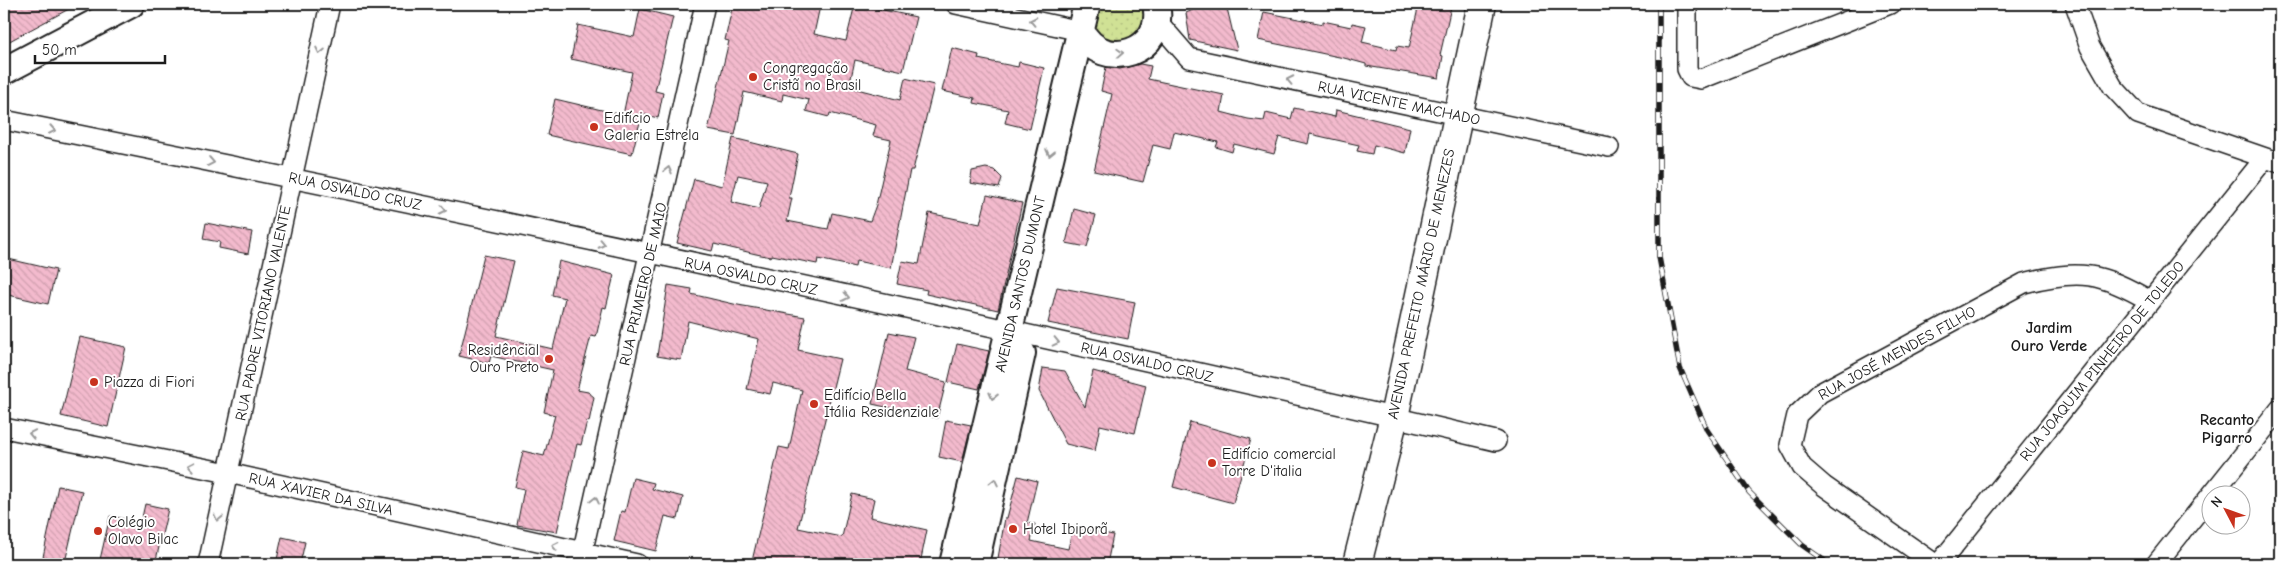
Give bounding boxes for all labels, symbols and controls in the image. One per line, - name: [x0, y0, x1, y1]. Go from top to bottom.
- one-way arrow: [1029, 16, 1038, 27]
- scale bar: [35, 32, 165, 64]
- text: 50 m: [42, 41, 77, 59]
- one-way arrow: [315, 47, 325, 56]
- one-way arrow: [1117, 48, 1125, 59]
- place label: Congregação Cristã no Brasil: [763, 59, 861, 94]
- marker: Congregação Cristã no Brasil: [747, 71, 759, 83]
- one-way arrow: [1285, 75, 1294, 85]
- street label: RUA VICENTE MACHADO: [1316, 77, 1482, 129]
- place label: Edifício Galeria Estrela: [604, 109, 699, 144]
- marker: Edifício Galeria Estrela: [588, 121, 600, 133]
- one-way arrow: [47, 124, 56, 134]
- street label: AVENIDA PREFEITO MÁRIO DE MENEZES: [1383, 147, 1459, 421]
- one-way arrow: [1045, 149, 1056, 157]
- one-way arrow: [207, 156, 215, 166]
- one-way arrow: [662, 166, 673, 175]
- street label: RUA OSVALDO CRUZ: [287, 168, 423, 214]
- street label: AVENIDA SANTOS DUMONT: [991, 194, 1049, 374]
- street label: RUA PRIMEIRO DE MAIO: [615, 201, 671, 367]
- street label: RUA PADRE VITORIANO VALENTE: [231, 204, 295, 422]
- one-way arrow: [439, 204, 447, 215]
- one-way arrow: [597, 238, 606, 249]
- street label: RUA OSVALDO CRUZ: [683, 253, 819, 299]
- street label: RUA JOAQUIM PINHEIRO DE TOLEDO: [2016, 258, 2188, 464]
- one-way arrow: [842, 291, 851, 301]
- street label: RUA JOSÉ MENDES FILHO: [1815, 301, 1979, 404]
- district label: Jardim Ouro Verde: [2011, 319, 2087, 355]
- one-way arrow: [1052, 336, 1061, 347]
- street label: RUA OSVALDO CRUZ: [1079, 338, 1215, 386]
- place label: Residêncial Ouro Preto: [468, 341, 539, 376]
- marker: Residêncial Ouro Preto: [543, 353, 555, 365]
- place label: Piazza di Fiori: [104, 373, 195, 391]
- marker: Piazza di Fiori: [88, 376, 100, 388]
- place label: Edifício Bella Itália Residenziale: [824, 386, 940, 421]
- one-way arrow: [988, 392, 999, 401]
- marker: Edifício Bella Itália Residenziale: [808, 398, 820, 410]
- district label: Recanto Pigarro: [2200, 411, 2254, 447]
- one-way arrow: [28, 429, 36, 440]
- place label: Edifício comercial Torre D'italia: [1222, 445, 1336, 480]
- marker: Edifício comercial Torre D'italia: [1206, 457, 1218, 469]
- one-way arrow: [187, 461, 196, 472]
- street label: RUA XAVIER DA SILVA: [247, 469, 395, 519]
- one-way arrow: [988, 478, 998, 487]
- north arrow: [2202, 486, 2252, 536]
- text: N: [2207, 493, 2226, 511]
- one-way arrow: [589, 495, 599, 504]
- place label: Colégio Olavo Bilac: [108, 513, 179, 548]
- one-way arrow: [213, 514, 224, 522]
- place label: Hotel Ibiporã: [1023, 520, 1108, 538]
- marker: Hotel Ibiporã: [1007, 523, 1019, 535]
- marker: Colégio Olavo Bilac: [92, 525, 104, 537]
- one-way arrow: [551, 541, 560, 552]

